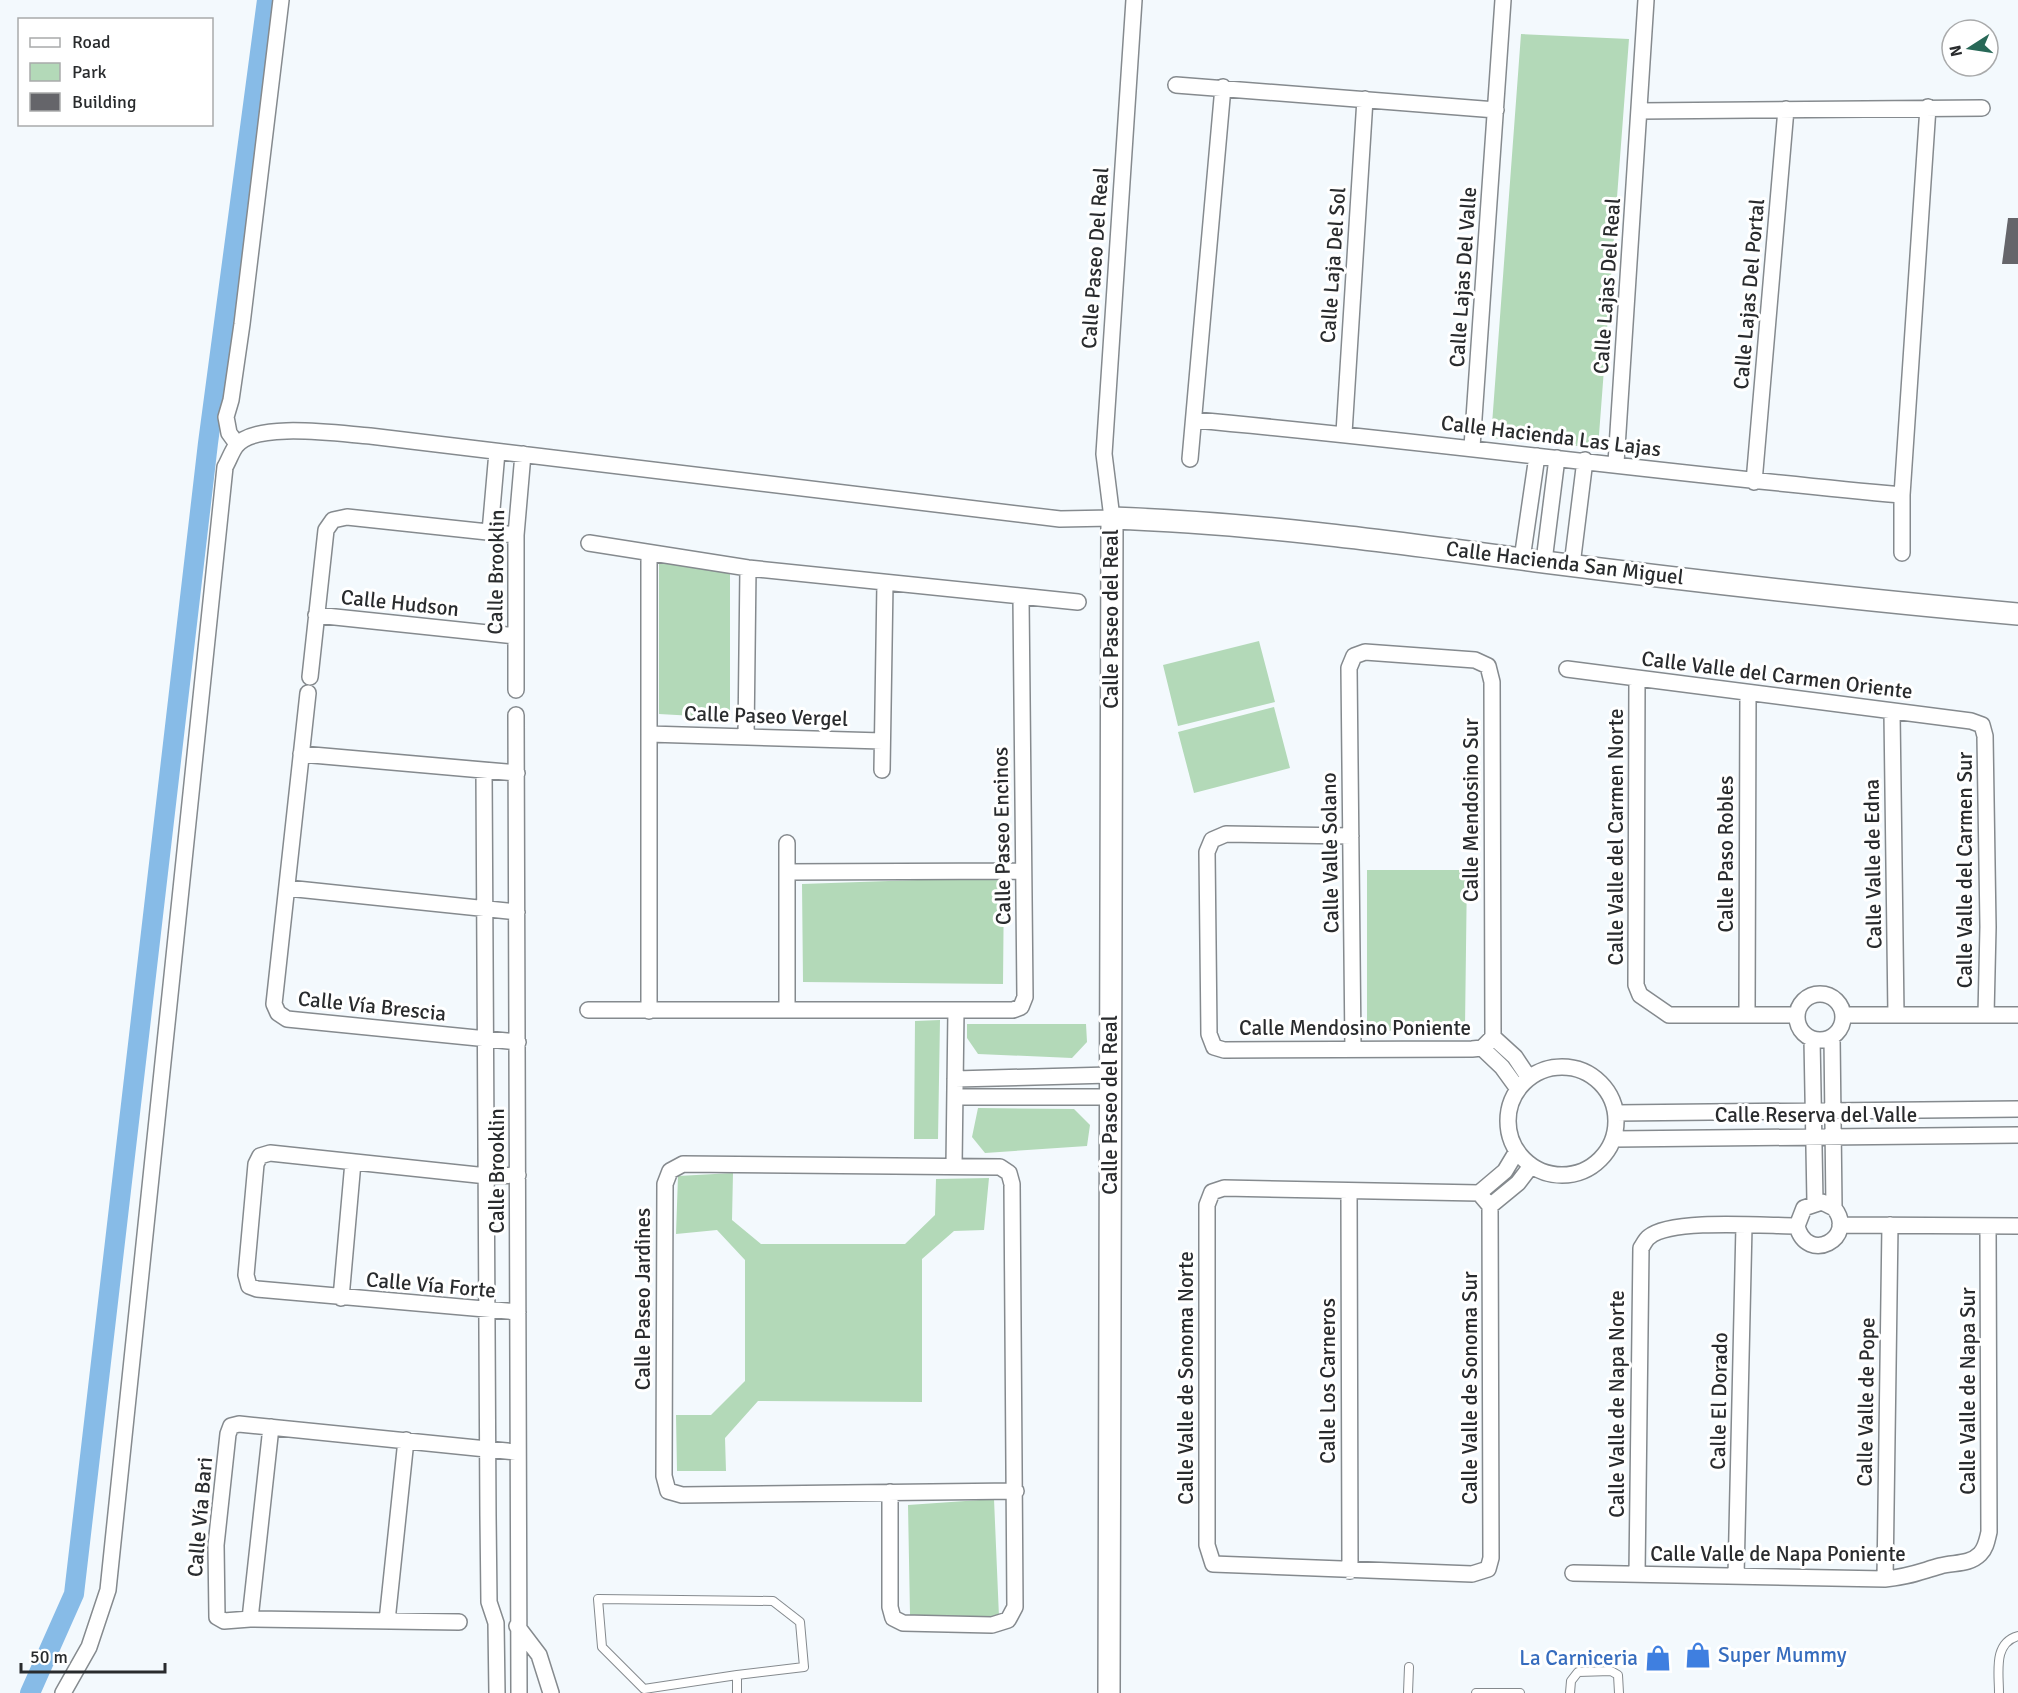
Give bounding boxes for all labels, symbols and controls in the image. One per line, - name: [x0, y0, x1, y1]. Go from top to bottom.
- legend: [18, 18, 213, 126]
- north arrow: [1940, 18, 2000, 78]
- text: Road: [72, 31, 111, 53]
- text: N: [1945, 43, 1967, 58]
- text: Park: [72, 61, 107, 83]
- text: Building: [72, 91, 136, 113]
- street label: Calle Paseo Del Real: [1076, 166, 1114, 350]
- street label: Calle Laja Del Sol: [1315, 186, 1351, 344]
- street label: Calle Lajas Del Valle: [1444, 186, 1482, 368]
- street label: Calle Lajas Del Real: [1588, 197, 1626, 375]
- street label: Calle Lajas Del Portal: [1728, 198, 1770, 390]
- street label: Calle Hacienda Las Lajas: [1440, 410, 1662, 462]
- street label: Calle Brooklin: [482, 509, 510, 635]
- street label: Calle Paseo del Real: [1098, 529, 1124, 709]
- street label: Calle Hacienda San Miguel: [1445, 536, 1685, 590]
- street label: Calle Hudson: [340, 584, 460, 622]
- street label: Calle Valle del Carmen Oriente: [1640, 645, 1914, 705]
- street label: Calle Paseo Vergel: [683, 700, 849, 732]
- street label: Calle Valle del Carmen Norte: [1603, 709, 1629, 965]
- street label: Calle Mendosino Sur: [1458, 718, 1484, 902]
- street label: Calle Paseo Encinos: [987, 747, 1017, 925]
- street label: Calle Valle del Carmen Sur: [1952, 751, 1978, 988]
- street label: Calle Valle Solano: [1316, 772, 1344, 934]
- street label: Calle Paso Robles: [1713, 775, 1739, 933]
- street label: Calle Valle de Edna: [1859, 779, 1887, 949]
- street label: Calle Vía Brescia: [296, 985, 448, 1027]
- street label: Calle Paseo del Real: [1097, 1015, 1123, 1195]
- street label: Calle Mendosino Poniente: [1239, 1015, 1471, 1041]
- street label: Calle Reserva del Valle: [1715, 1102, 1917, 1128]
- street label: Calle Brooklin: [484, 1108, 510, 1234]
- street label: Calle Paseo Jardines: [630, 1208, 656, 1390]
- street label: Calle Valle de Sonoma Norte: [1173, 1251, 1199, 1505]
- street label: Calle Vía Forte: [365, 1266, 497, 1304]
- street label: Calle Valle de Sonoma Sur: [1457, 1271, 1483, 1505]
- street label: Calle Valle de Napa Sur: [1955, 1287, 1981, 1495]
- street label: Calle Valle de Napa Norte: [1604, 1290, 1630, 1518]
- street label: Calle Los Carneros: [1315, 1298, 1341, 1464]
- street label: Calle Valle de Pope: [1852, 1317, 1880, 1487]
- street label: Calle El Dorado: [1705, 1332, 1733, 1470]
- street label: Calle Vía Bari: [182, 1456, 218, 1578]
- street label: Calle Valle de Napa Poniente: [1650, 1541, 1906, 1567]
- scale bar: [21, 1636, 165, 1674]
- shop icon: Super Mummy: [1683, 1640, 1713, 1670]
- place label: Super Mummy: [1718, 1642, 1847, 1668]
- shop icon: La Carniceria: [1643, 1643, 1673, 1673]
- place label: La Carniceria: [1519, 1645, 1638, 1671]
- text: 50 m: [30, 1646, 68, 1668]

